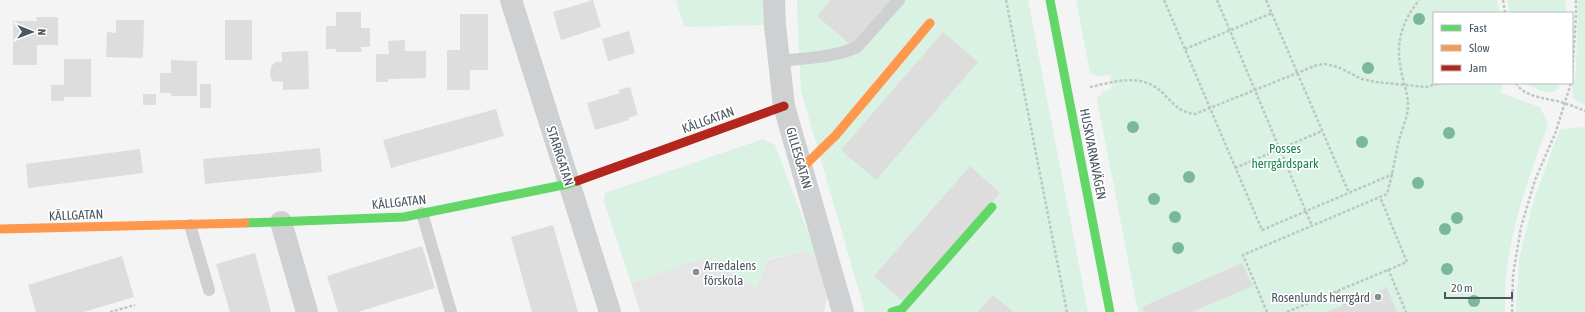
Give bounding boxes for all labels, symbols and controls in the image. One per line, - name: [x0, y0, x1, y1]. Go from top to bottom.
- north arrow: [12, 12, 52, 52]
- legend: [1433, 12, 1573, 84]
- text: Fast: [1469, 21, 1487, 35]
- text: N: [36, 29, 48, 36]
- text: Slow: [1469, 41, 1490, 55]
- text: Jam: [1469, 61, 1487, 75]
- street label: KÄLLGATAN: [680, 104, 736, 136]
- street label: HUSKVARNAVÄGEN: [1077, 107, 1109, 201]
- street label: STARRGATAN: [543, 124, 577, 188]
- street label: GILLESGATAN: [783, 126, 815, 190]
- park label: Posses herrgårdspark: [1251, 141, 1319, 171]
- street label: KÄLLGATAN: [371, 192, 427, 212]
- street label: KÄLLGATAN: [48, 207, 104, 223]
- place label: Arredalens förskola: [704, 258, 757, 288]
- marker: Arredalens förskola: [691, 267, 701, 277]
- scale bar: [1445, 274, 1512, 300]
- text: 20 m: [1451, 281, 1473, 295]
- place label: Rosenlunds herrgård: [1271, 290, 1370, 305]
- marker: Rosenlunds herrgård: [1373, 292, 1383, 302]

